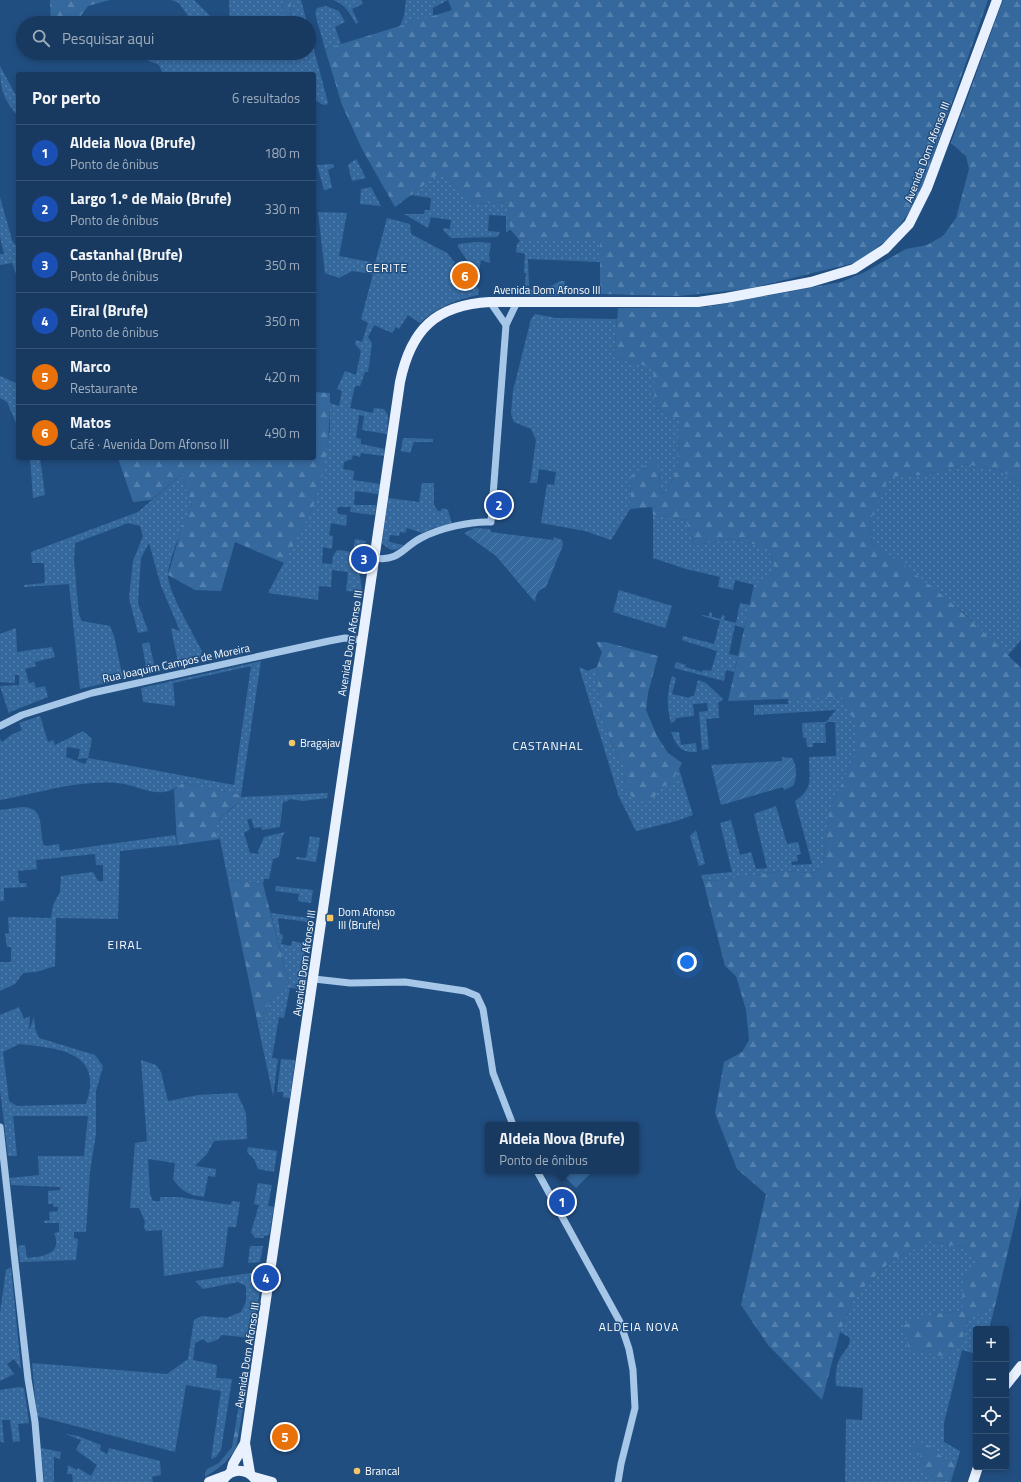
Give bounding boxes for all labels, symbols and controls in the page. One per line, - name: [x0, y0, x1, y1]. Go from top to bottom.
- search box: [16, 16, 316, 60]
- icon: search: [30, 27, 52, 49]
- text: Pesquisar aqui: [62, 27, 154, 50]
- text: Por perto: [32, 85, 101, 111]
- text: 6 resultados: [232, 88, 300, 108]
- street label: Avenida Dom Afonso III: [900, 99, 954, 205]
- text: Aldeia Nova (Brufe): [70, 131, 195, 154]
- text: 1: [41, 143, 49, 163]
- text: 180 m: [264, 143, 300, 163]
- text: Ponto de ônibus: [70, 154, 159, 174]
- text: Largo 1.º de Maio (Brufe): [70, 187, 231, 210]
- text: 2: [41, 199, 49, 219]
- text: 330 m: [264, 199, 300, 219]
- text: Ponto de ônibus: [70, 210, 159, 230]
- text: Castanhal (Brufe): [70, 243, 183, 266]
- text: 3: [41, 255, 49, 275]
- text: 350 m: [264, 255, 300, 275]
- district label: CERITE: [366, 258, 408, 277]
- pin: 6: [452, 261, 478, 291]
- text: Ponto de ônibus: [70, 266, 159, 286]
- street label: Avenida Dom Afonso III: [494, 282, 600, 298]
- text: Eiral (Brufe): [70, 299, 148, 322]
- text: 4: [41, 311, 49, 331]
- text: 350 m: [264, 311, 300, 331]
- text: Ponto de ônibus: [70, 322, 159, 342]
- text: Marco: [70, 355, 111, 378]
- text: 5: [41, 367, 49, 387]
- text: 420 m: [264, 367, 300, 387]
- text: Restaurante: [70, 378, 138, 398]
- text: Matos: [70, 411, 111, 434]
- text: 6: [41, 423, 49, 443]
- text: 490 m: [264, 423, 300, 443]
- text: Café · Avenida Dom Afonso III: [70, 434, 229, 454]
- pin: 2: [486, 490, 512, 520]
- pin: 3: [351, 544, 377, 574]
- street label: Avenida Dom Afonso III: [334, 589, 366, 697]
- street label: Rua Joaquim Campos de Moreira: [101, 639, 252, 686]
- place label: Bragajav: [300, 735, 341, 751]
- district label: CASTANHAL: [512, 736, 584, 755]
- marker: Bragajav: [287, 738, 297, 748]
- place label: Dom Afonso III (Brufe): [338, 904, 395, 933]
- street label: Avenida Dom Afonso III: [289, 909, 319, 1017]
- marker: Dom Afonso III (Brufe): [325, 913, 335, 923]
- district label: EIRAL: [108, 935, 142, 954]
- your location: [677, 952, 697, 972]
- popup: [485, 1122, 639, 1174]
- text: Aldeia Nova (Brufe): [499, 1127, 625, 1150]
- text: Ponto de ônibus: [499, 1150, 588, 1170]
- pin: 1: [549, 1187, 575, 1217]
- pin: 4: [253, 1263, 279, 1293]
- street label: Avenida Dom Afonso III: [231, 1301, 263, 1409]
- district label: ALDEIA NOVA: [599, 1317, 679, 1336]
- map controls: [973, 1326, 1009, 1470]
- button: +: [973, 1326, 1009, 1362]
- button: −: [973, 1362, 1009, 1398]
- button: locate: [973, 1398, 1009, 1434]
- pin: 5: [272, 1422, 298, 1452]
- button: layers: [973, 1434, 1009, 1470]
- place label: Brancal: [365, 1463, 400, 1479]
- marker: Brancal: [352, 1466, 362, 1476]

